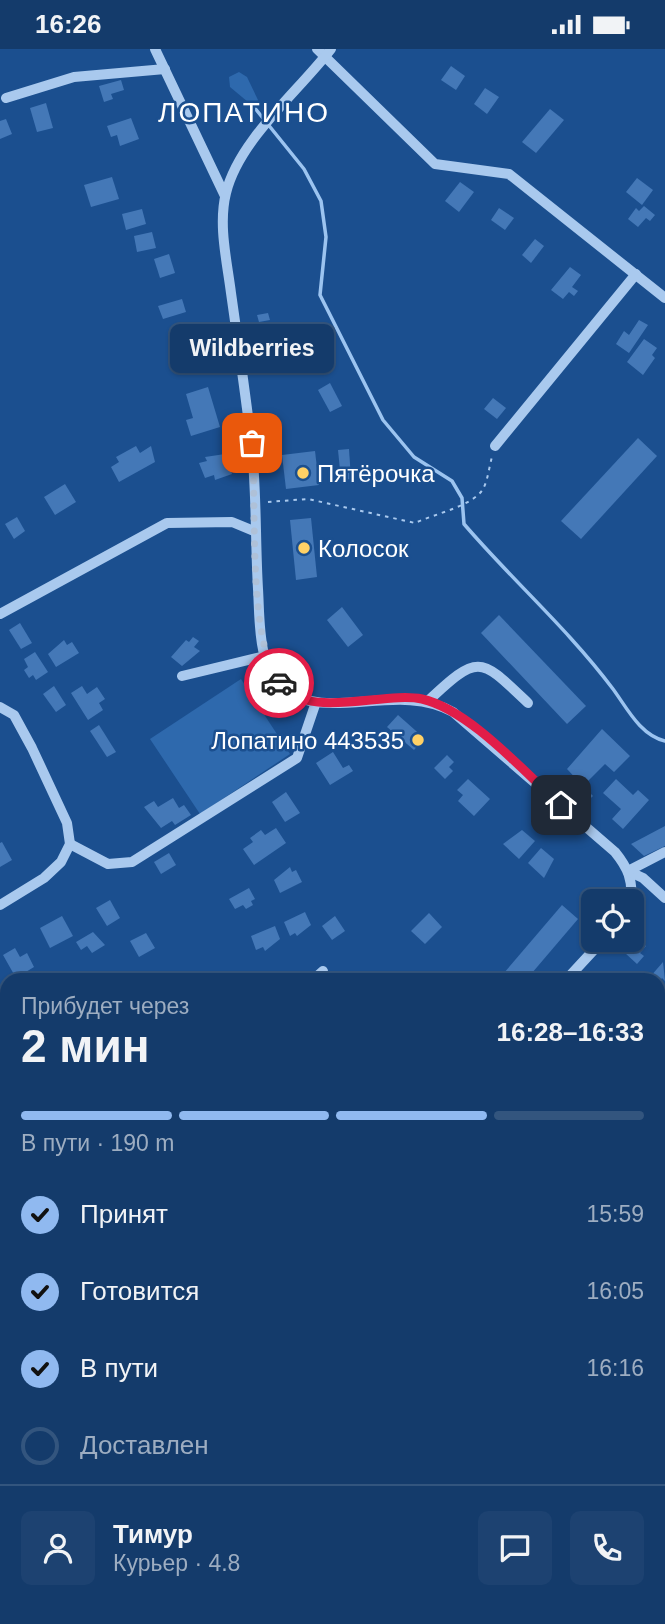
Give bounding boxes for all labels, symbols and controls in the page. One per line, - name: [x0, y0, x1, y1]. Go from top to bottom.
- text: 16:26: [35, 9, 102, 39]
- district label: ЛОПАТИНО: [158, 97, 330, 128]
- callout: Wildberries: [170, 324, 334, 373]
- text: Wildberries: [189, 335, 315, 361]
- pin: [222, 413, 282, 473]
- icon: bag: [233, 424, 271, 462]
- place label: Пятёрочка: [317, 460, 435, 487]
- marker: Пятёрочка: [295, 465, 311, 481]
- place label: Колосок: [318, 535, 409, 562]
- marker: Колосок: [296, 540, 312, 556]
- courier: [244, 648, 314, 718]
- icon: car: [260, 664, 298, 702]
- place label: Лопатино 443535: [211, 727, 404, 754]
- marker: Лопатино 443535: [410, 732, 426, 748]
- pin: [531, 775, 591, 835]
- icon: home: [542, 786, 580, 824]
- map controls: [581, 889, 644, 952]
- button: locate: [581, 889, 644, 952]
- text: Прибудет через: [21, 993, 189, 1019]
- text: 16:28–16:33: [497, 1017, 644, 1047]
- text: 2 мин: [21, 1020, 149, 1072]
- text: В пути · 190 m: [21, 1130, 174, 1156]
- icon: check: [21, 1196, 59, 1234]
- text: Принят: [80, 1199, 168, 1229]
- text: 15:59: [586, 1201, 644, 1227]
- icon: check: [21, 1273, 59, 1311]
- text: Готовится: [80, 1276, 199, 1306]
- text: 16:05: [586, 1278, 644, 1304]
- icon: check: [21, 1350, 59, 1388]
- text: В пути: [80, 1353, 158, 1383]
- text: 16:16: [586, 1355, 644, 1381]
- text: Доставлен: [80, 1430, 209, 1460]
- button: person: [21, 1511, 95, 1585]
- button: chat: [478, 1511, 552, 1585]
- button: phone: [570, 1511, 644, 1585]
- text: Тимур: [113, 1519, 193, 1549]
- text: Курьер · 4.8: [113, 1550, 240, 1576]

